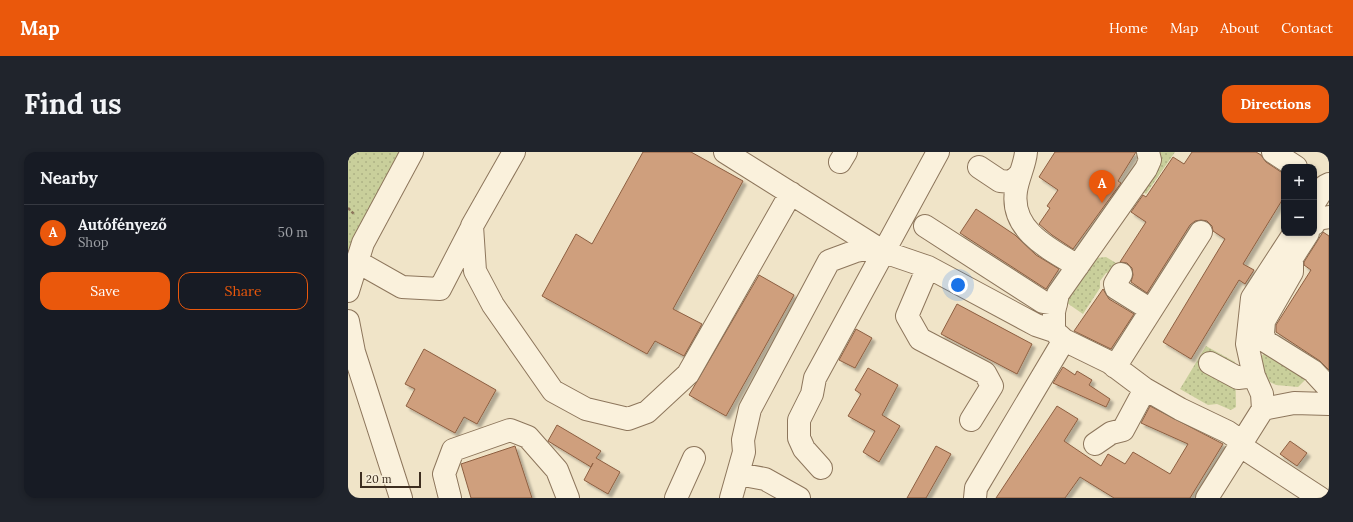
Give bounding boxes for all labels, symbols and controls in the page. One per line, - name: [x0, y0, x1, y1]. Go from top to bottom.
- text: Map: [20, 16, 60, 40]
- text: Home: [1109, 19, 1148, 37]
- text: Map: [1170, 19, 1198, 37]
- text: About: [1220, 19, 1259, 37]
- text: Contact: [1281, 19, 1333, 37]
- button: Directions: [1222, 85, 1329, 123]
- text: Find us: [24, 86, 122, 122]
- map controls: [1281, 164, 1317, 236]
- button: +: [1281, 164, 1317, 200]
- text: Nearby: [40, 167, 98, 189]
- pin: A: [1089, 170, 1115, 203]
- button: −: [1281, 200, 1317, 236]
- text: Autófényező: [78, 215, 167, 234]
- text: A: [49, 224, 57, 241]
- text: 50 m: [278, 224, 308, 241]
- text: Shop: [78, 234, 109, 251]
- button: Save: [40, 272, 170, 310]
- button: Share: [178, 272, 308, 310]
- your location: [948, 275, 968, 295]
- scale bar: [360, 470, 421, 489]
- text: 20 m: [366, 472, 391, 486]

